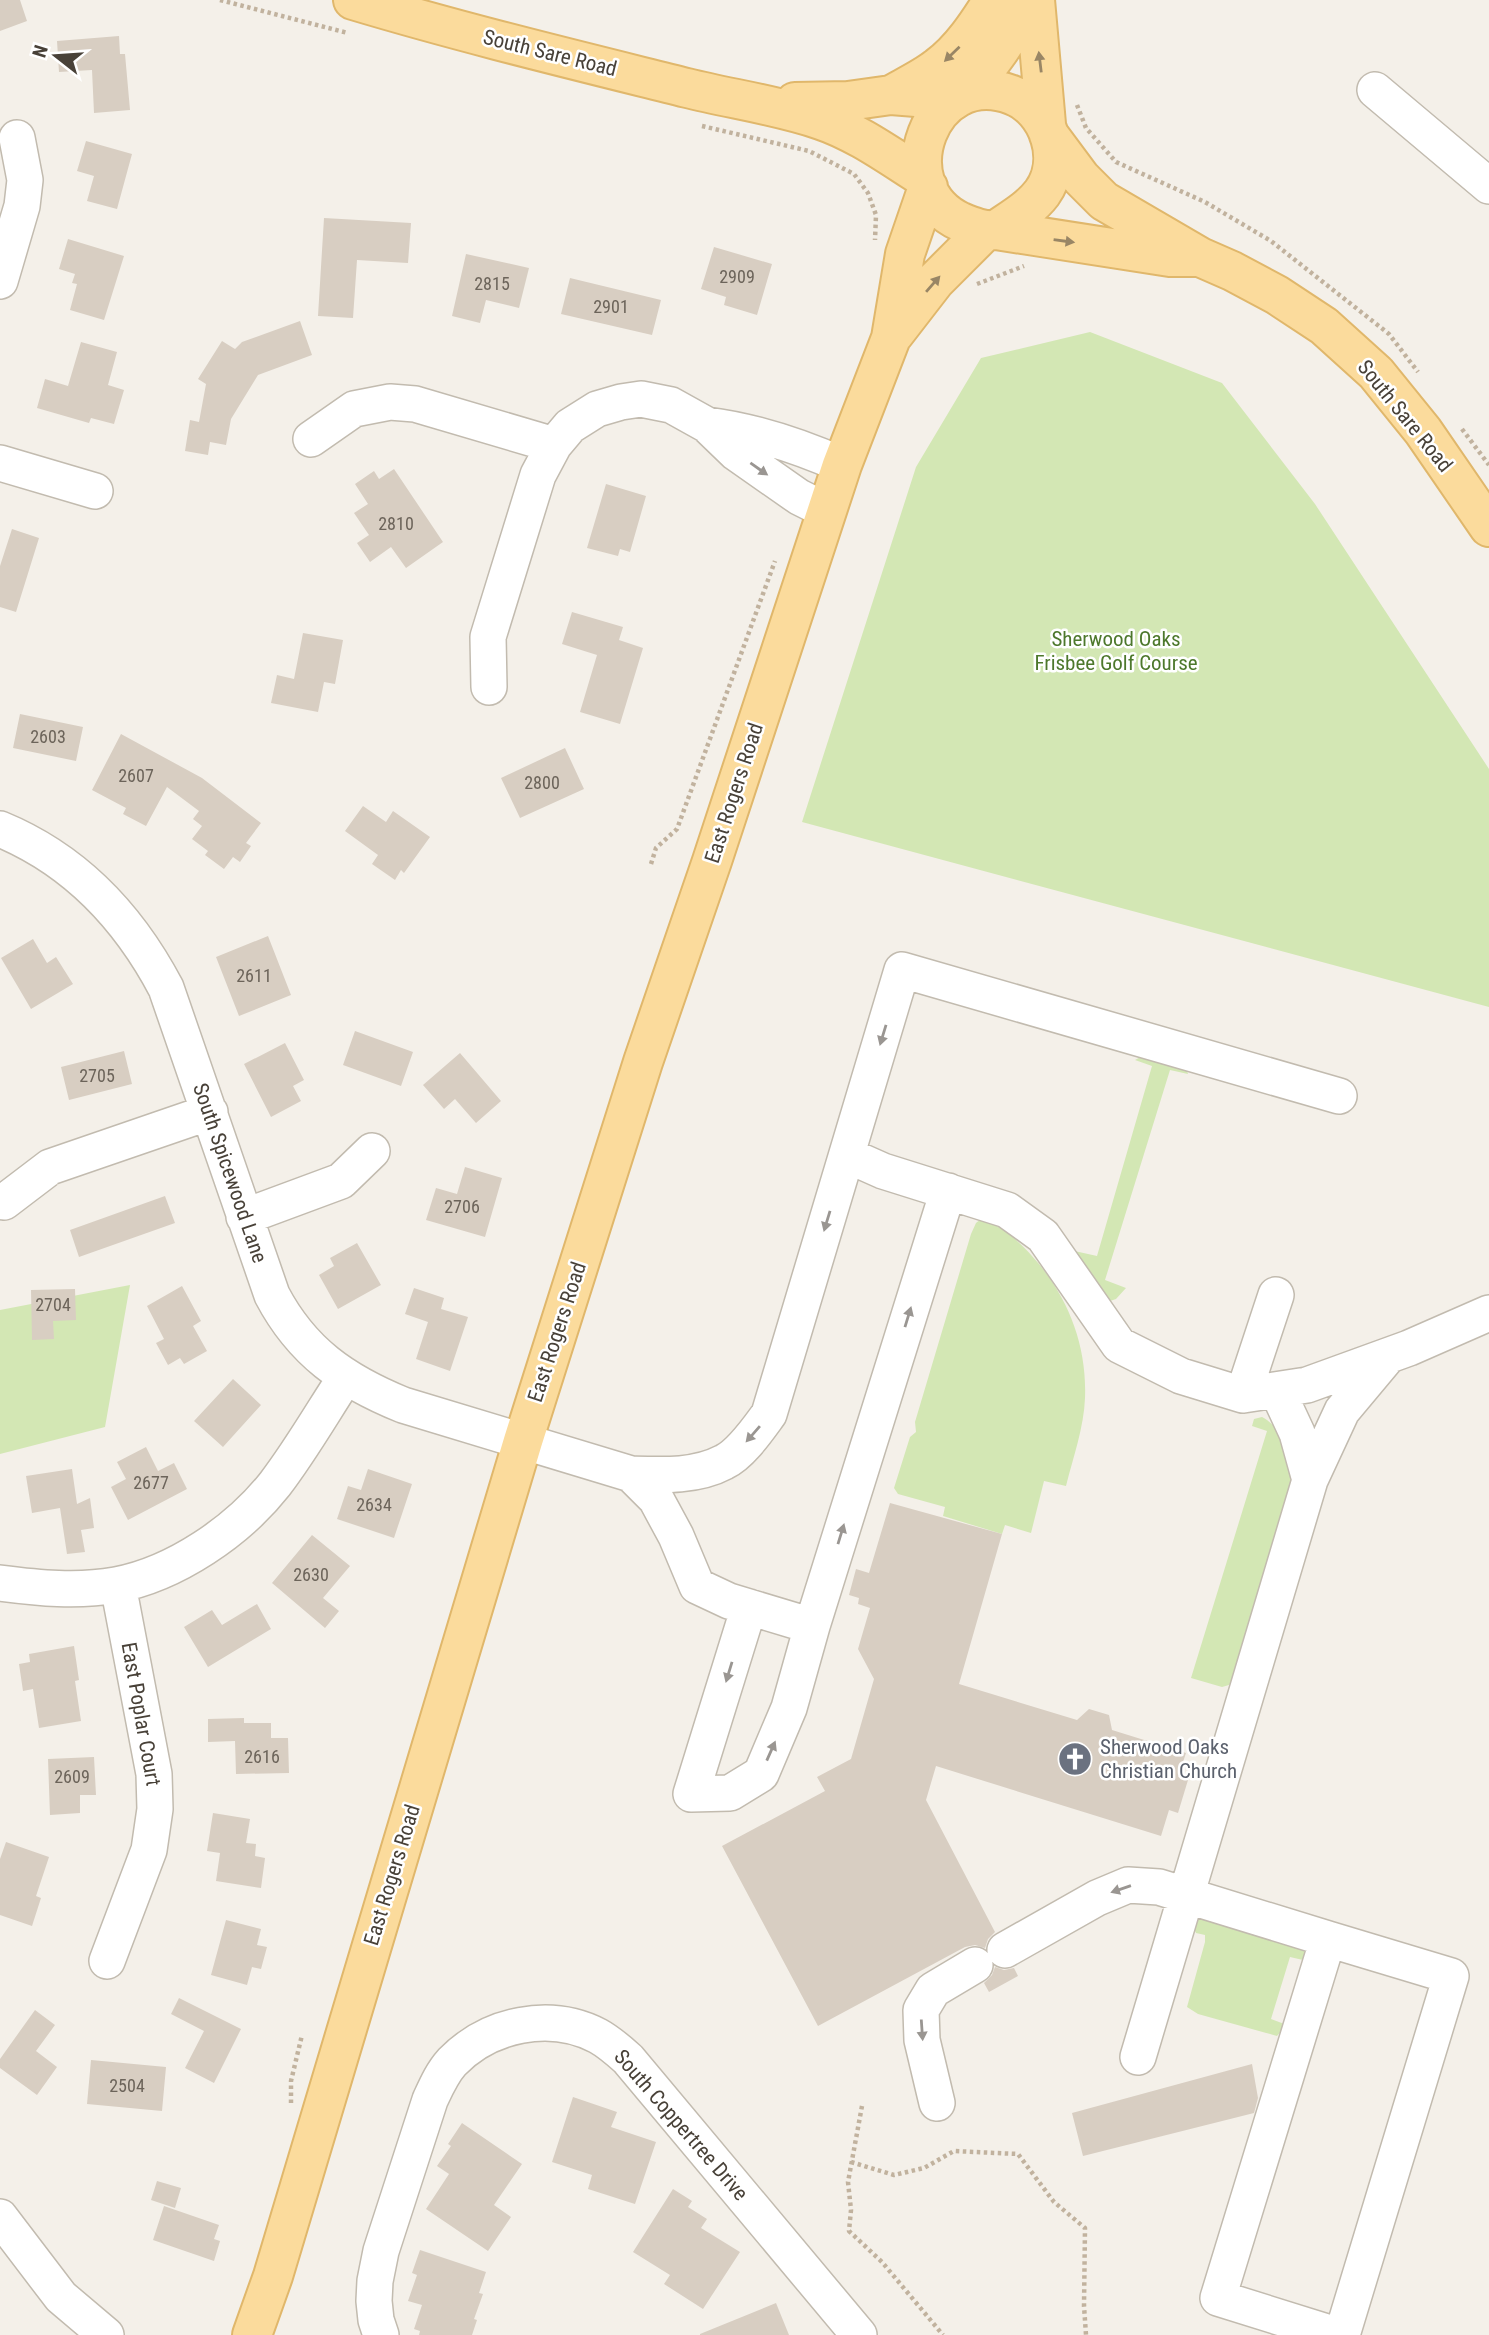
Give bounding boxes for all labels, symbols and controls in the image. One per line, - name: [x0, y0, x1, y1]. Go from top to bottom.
- north arrow: [21, 21, 91, 91]
- street label: South Sare Road: [481, 25, 619, 81]
- text: N: [28, 42, 53, 60]
- one-way arrow: [944, 46, 961, 62]
- one-way arrow: [1034, 51, 1045, 73]
- one-way arrow: [1053, 235, 1075, 246]
- house number: 2909: [719, 266, 755, 287]
- house number: 2815: [474, 273, 510, 294]
- one-way arrow: [925, 276, 940, 293]
- house number: 2901: [593, 296, 629, 317]
- street label: South Sare Road: [1353, 355, 1457, 477]
- one-way arrow: [750, 462, 768, 476]
- house number: 2810: [378, 513, 414, 534]
- park label: Sherwood Oaks Frisbee Golf Course: [1034, 627, 1198, 675]
- street label: East Rogers Road: [700, 720, 768, 866]
- house number: 2603: [30, 726, 66, 747]
- house number: 2607: [118, 765, 154, 786]
- house number: 2800: [524, 772, 560, 793]
- house number: 2611: [236, 965, 272, 986]
- one-way arrow: [877, 1025, 887, 1046]
- house number: 2705: [79, 1065, 115, 1086]
- street label: South Spicewood Lane: [188, 1080, 272, 1266]
- house number: 2706: [444, 1196, 480, 1217]
- one-way arrow: [822, 1210, 832, 1231]
- street label: East Rogers Road: [523, 1259, 591, 1405]
- house number: 2704: [35, 1294, 71, 1315]
- one-way arrow: [904, 1307, 914, 1328]
- one-way arrow: [745, 1425, 761, 1443]
- house number: 2677: [133, 1472, 169, 1493]
- house number: 2634: [356, 1494, 392, 1515]
- one-way arrow: [836, 1524, 846, 1545]
- house number: 2630: [293, 1564, 329, 1585]
- street label: East Poplar Court: [117, 1640, 165, 1788]
- one-way arrow: [723, 1662, 733, 1683]
- place label: Sherwood Oaks Christian Church: [1100, 1735, 1237, 1783]
- one-way arrow: [766, 1740, 777, 1761]
- church icon: Sherwood Oaks Christian Church: [1056, 1740, 1094, 1778]
- house number: 2616: [244, 1746, 280, 1767]
- house number: 2609: [54, 1766, 90, 1787]
- street label: East Rogers Road: [359, 1802, 425, 1948]
- one-way arrow: [1110, 1884, 1131, 1895]
- one-way arrow: [917, 2020, 928, 2042]
- street label: South Coppertree Drive: [609, 2045, 753, 2205]
- house number: 2504: [109, 2075, 145, 2096]

